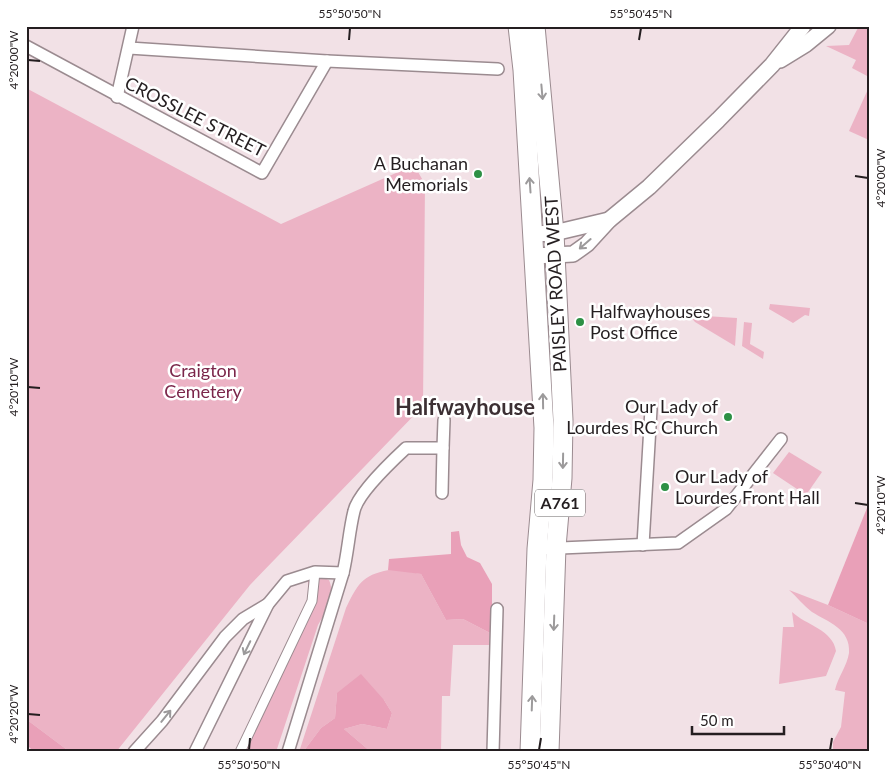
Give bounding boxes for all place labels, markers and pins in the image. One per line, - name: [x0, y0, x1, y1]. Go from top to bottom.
- place label: A Buchanan Memorials: [374, 152, 468, 195]
- marker: A Buchanan Memorials: [472, 168, 484, 180]
- place label: Halfwayhouses Post Office: [590, 300, 711, 343]
- marker: Halfwayhouses Post Office: [574, 316, 586, 328]
- place label: Our Lady of Lourdes RC Church: [566, 395, 719, 438]
- marker: Our Lady of Lourdes RC Church: [722, 411, 734, 423]
- place label: Our Lady of Lourdes Front Hall: [675, 465, 820, 508]
- marker: Our Lady of Lourdes Front Hall: [659, 481, 671, 493]

